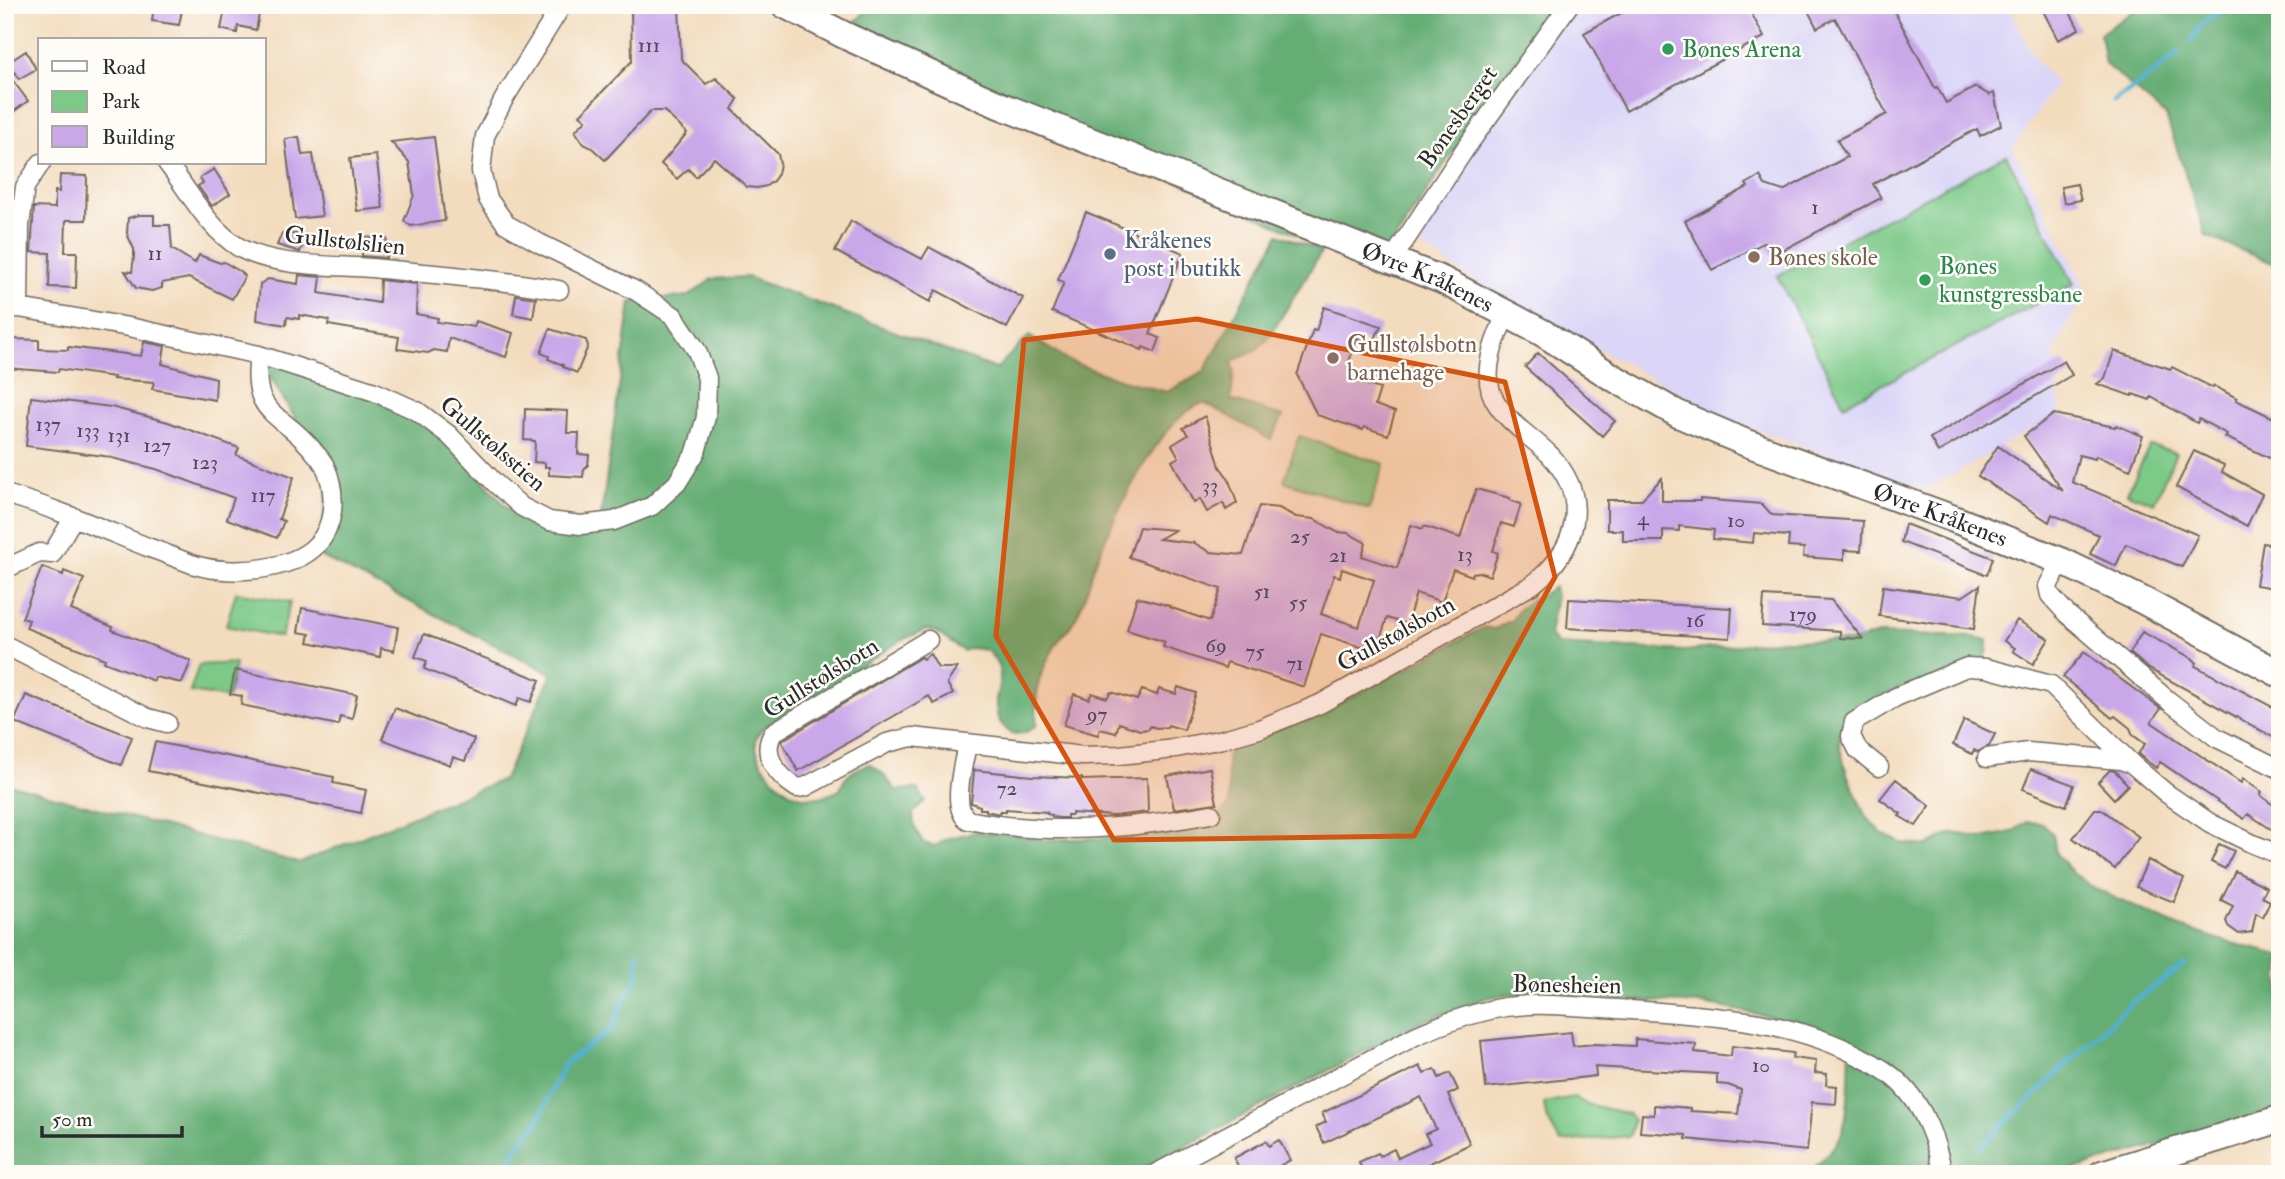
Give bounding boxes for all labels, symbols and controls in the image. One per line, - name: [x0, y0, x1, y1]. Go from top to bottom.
- house number: 111: [638, 32, 660, 59]
- place label: Bønes Arena: [1682, 34, 1802, 65]
- legend: [38, 38, 266, 164]
- marker: Bønes Arena: [1660, 41, 1676, 57]
- text: Road: [102, 54, 147, 81]
- street label: Bønesberget: [1411, 60, 1505, 174]
- text: Park: [102, 88, 140, 115]
- text: Building: [102, 124, 175, 151]
- house number: 1: [1811, 194, 1819, 221]
- street label: Gullstølslien: [283, 219, 407, 263]
- place label: Kråkenes post i butikk: [1123, 225, 1242, 284]
- street label: Øvre Kråkenes: [1357, 234, 1499, 320]
- house number: 11: [148, 240, 163, 267]
- place label: Bønes skole: [1768, 242, 1878, 273]
- marker: Kråkenes post i butikk: [1102, 246, 1118, 262]
- marker: Bønes skole: [1746, 249, 1762, 265]
- place label: Bønes kunstgressbane: [1939, 251, 2082, 310]
- marker: Bønes kunstgressbane: [1917, 272, 1933, 288]
- place label: Gullstølsbotn barnehage: [1347, 329, 1477, 388]
- marker: Gullstølsbotn barnehage: [1325, 350, 1341, 366]
- street label: Gullstølsstien: [433, 389, 553, 499]
- house number: 137: [35, 411, 61, 438]
- house number: 133: [76, 417, 100, 444]
- house number: 131: [107, 422, 131, 449]
- house number: 127: [143, 432, 171, 459]
- house number: 123: [192, 449, 218, 476]
- house number: 33: [1202, 472, 1218, 499]
- street label: Øvre Kråkenes: [1869, 475, 2012, 554]
- house number: 117: [251, 482, 276, 509]
- house number: 4: [1637, 505, 1650, 532]
- house number: 10: [1727, 507, 1745, 534]
- house number: 25: [1290, 523, 1311, 550]
- house number: 13: [1457, 541, 1473, 568]
- house number: 21: [1329, 542, 1347, 569]
- house number: 51: [1254, 578, 1270, 605]
- house number: 55: [1289, 589, 1308, 616]
- street label: Gullstølsbotn: [1332, 589, 1460, 679]
- house number: 179: [1789, 601, 1817, 628]
- house number: 16: [1686, 607, 1705, 634]
- street label: Gullstølsbotn: [758, 630, 884, 726]
- house number: 69: [1205, 632, 1227, 659]
- house number: 75: [1246, 638, 1265, 665]
- house number: 71: [1286, 650, 1304, 677]
- house number: 97: [1085, 701, 1108, 728]
- house number: 72: [997, 775, 1017, 802]
- street label: Bønesheien: [1512, 969, 1622, 1001]
- house number: 10: [1752, 1052, 1770, 1079]
- scale bar: [42, 1095, 182, 1139]
- text: 50 m: [52, 1106, 93, 1133]

